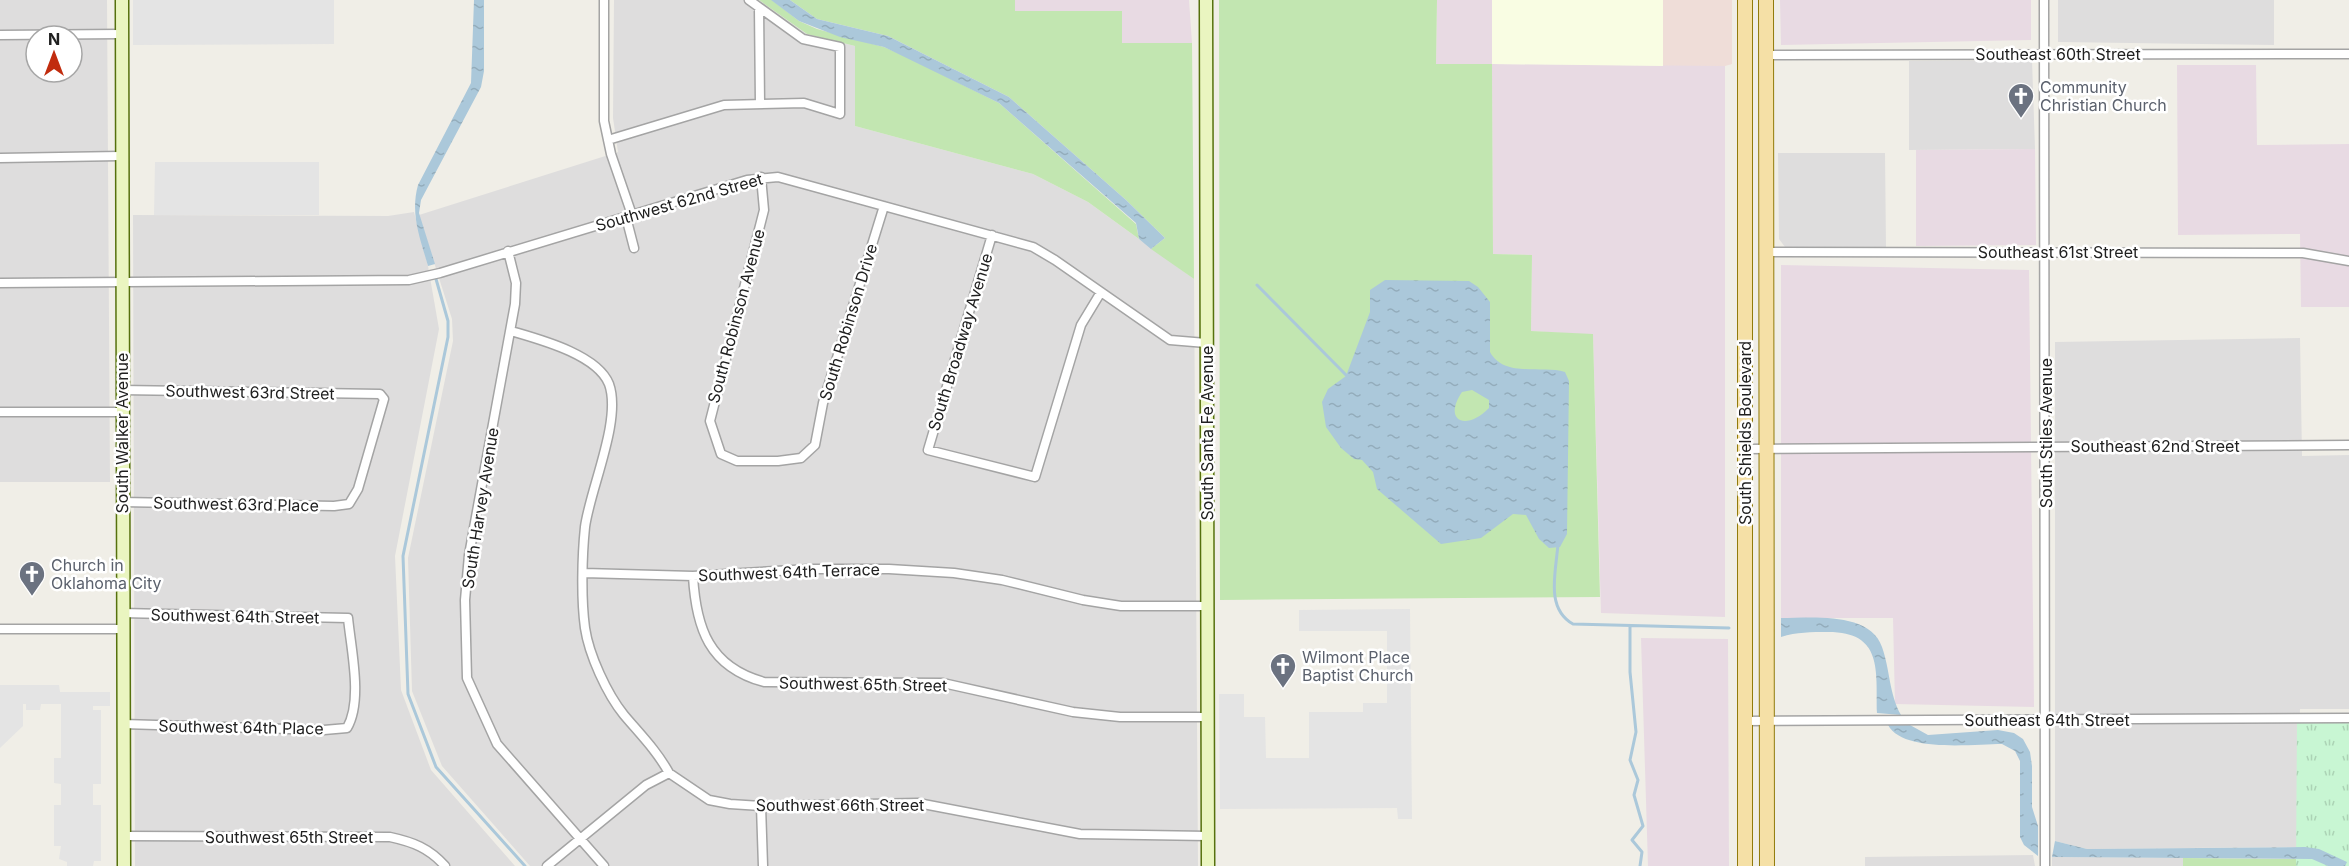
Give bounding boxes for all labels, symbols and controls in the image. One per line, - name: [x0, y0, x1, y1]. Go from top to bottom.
- north arrow: [24, 24, 84, 84]
- text: N: [48, 29, 60, 49]
- street label: Southeast 60th Street: [1975, 44, 2141, 64]
- place label: Community Christian Church: [2040, 77, 2167, 115]
- church icon: Community Christian Church: [2006, 81, 2036, 119]
- street label: Southwest 62nd Street: [593, 169, 765, 235]
- street label: South Robinson Avenue: [703, 227, 769, 405]
- street label: South Robinson Drive: [815, 241, 881, 403]
- street label: Southeast 61st Street: [1978, 242, 2138, 262]
- street label: South Broadway Avenue: [923, 251, 997, 433]
- street label: South Shields Boulevard: [1735, 341, 1755, 525]
- street label: South Santa Fe Avenue: [1197, 346, 1217, 520]
- street label: South Walker Avenue: [112, 353, 132, 513]
- street label: South Stiles Avenue: [2036, 358, 2056, 508]
- street label: Southwest 63rd Street: [165, 381, 335, 403]
- street label: South Harvey Avenue: [457, 426, 503, 590]
- street label: Southeast 62nd Street: [2070, 436, 2240, 456]
- street label: Southwest 63rd Place: [153, 493, 319, 515]
- place label: Church in Oklahoma City: [51, 555, 162, 593]
- church icon: Church in Oklahoma City: [17, 559, 47, 597]
- street label: Southwest 64th Terrace: [698, 559, 880, 585]
- street label: Southwest 64th Street: [150, 605, 320, 627]
- place label: Wilmont Place Baptist Church: [1302, 647, 1414, 685]
- church icon: Wilmont Place Baptist Church: [1268, 651, 1298, 689]
- street label: Southwest 65th Street: [779, 673, 947, 695]
- street label: Southeast 64th Street: [1964, 710, 2130, 730]
- street label: Southwest 64th Place: [158, 716, 324, 738]
- street label: Southwest 66th Street: [756, 795, 924, 815]
- street label: Southwest 65th Street: [205, 827, 373, 847]

